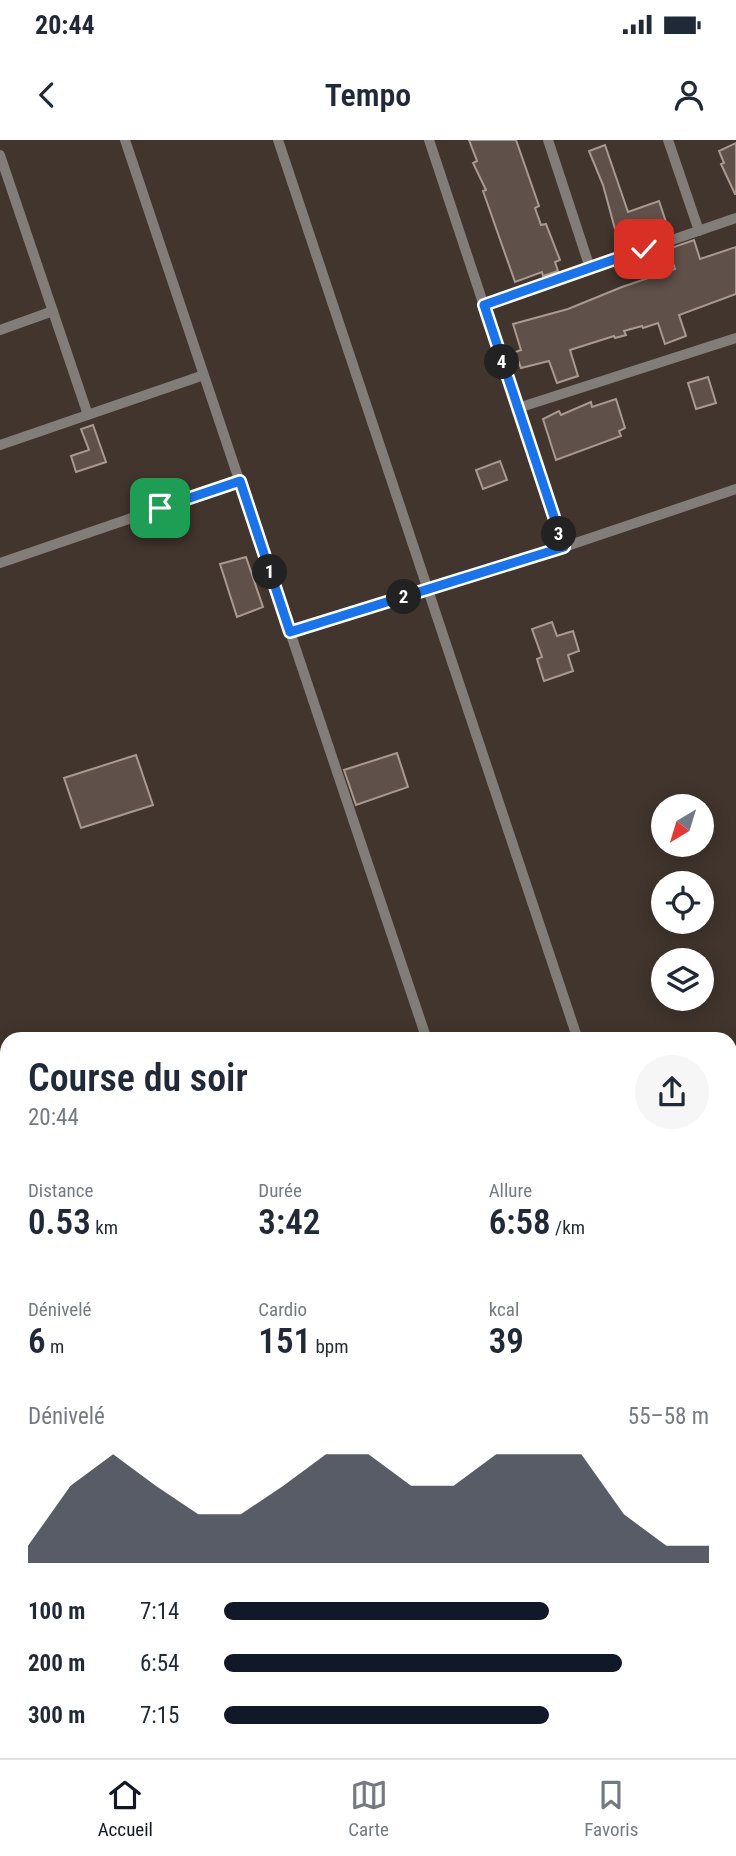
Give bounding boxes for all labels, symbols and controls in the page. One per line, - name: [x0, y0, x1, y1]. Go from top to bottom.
- text: 20:44: [35, 10, 95, 40]
- icon: back: [28, 76, 66, 114]
- text: Tempo: [325, 76, 411, 114]
- icon: person: [670, 76, 708, 114]
- pin: [614, 219, 674, 279]
- icon: check: [625, 230, 663, 268]
- pin: 4: [484, 344, 520, 380]
- text: 4: [497, 350, 506, 373]
- pin: [130, 478, 190, 538]
- icon: arrive: [141, 489, 179, 527]
- pin: 3: [542, 516, 576, 552]
- text: 3: [554, 522, 563, 545]
- pin: 1: [252, 554, 288, 590]
- text: 1: [265, 560, 274, 583]
- pin: 2: [386, 580, 422, 615]
- text: 2: [399, 585, 408, 608]
- north arrow: [651, 794, 714, 858]
- map controls: [651, 794, 714, 1011]
- button: locate: [651, 871, 714, 934]
- button: layers: [651, 948, 714, 1011]
- button: share: [635, 1055, 709, 1129]
- text: Course du soir: [28, 1056, 248, 1100]
- text: 20:44: [28, 1104, 79, 1131]
- text: Distance: [28, 1179, 93, 1202]
- text: Durée: [258, 1179, 302, 1202]
- text: Allure: [489, 1179, 532, 1202]
- text: 0.53: [28, 1202, 91, 1243]
- text: 3:42: [258, 1202, 320, 1243]
- text: 6:58: [489, 1202, 551, 1243]
- text: km: [91, 1216, 118, 1239]
- text: /km: [551, 1216, 585, 1239]
- text: Dénivelé: [28, 1298, 92, 1321]
- text: Cardio: [258, 1298, 307, 1321]
- text: kcal: [489, 1298, 519, 1321]
- text: 6: [28, 1321, 46, 1362]
- text: 151: [258, 1321, 311, 1362]
- text: 39: [489, 1321, 524, 1362]
- text: m: [46, 1335, 64, 1358]
- text: bpm: [311, 1335, 349, 1358]
- text: Dénivelé: [28, 1403, 105, 1430]
- text: 55–58 m: [628, 1403, 709, 1430]
- text: 100 m: [28, 1598, 85, 1625]
- text: 7:14: [140, 1598, 179, 1625]
- text: 200 m: [28, 1650, 85, 1677]
- text: 6:54: [140, 1650, 179, 1677]
- text: 300 m: [28, 1702, 85, 1729]
- text: 7:15: [140, 1702, 179, 1729]
- tab: Accueil: [98, 1776, 153, 1841]
- tab: Carte: [348, 1776, 389, 1841]
- tab: Favoris: [584, 1776, 638, 1841]

